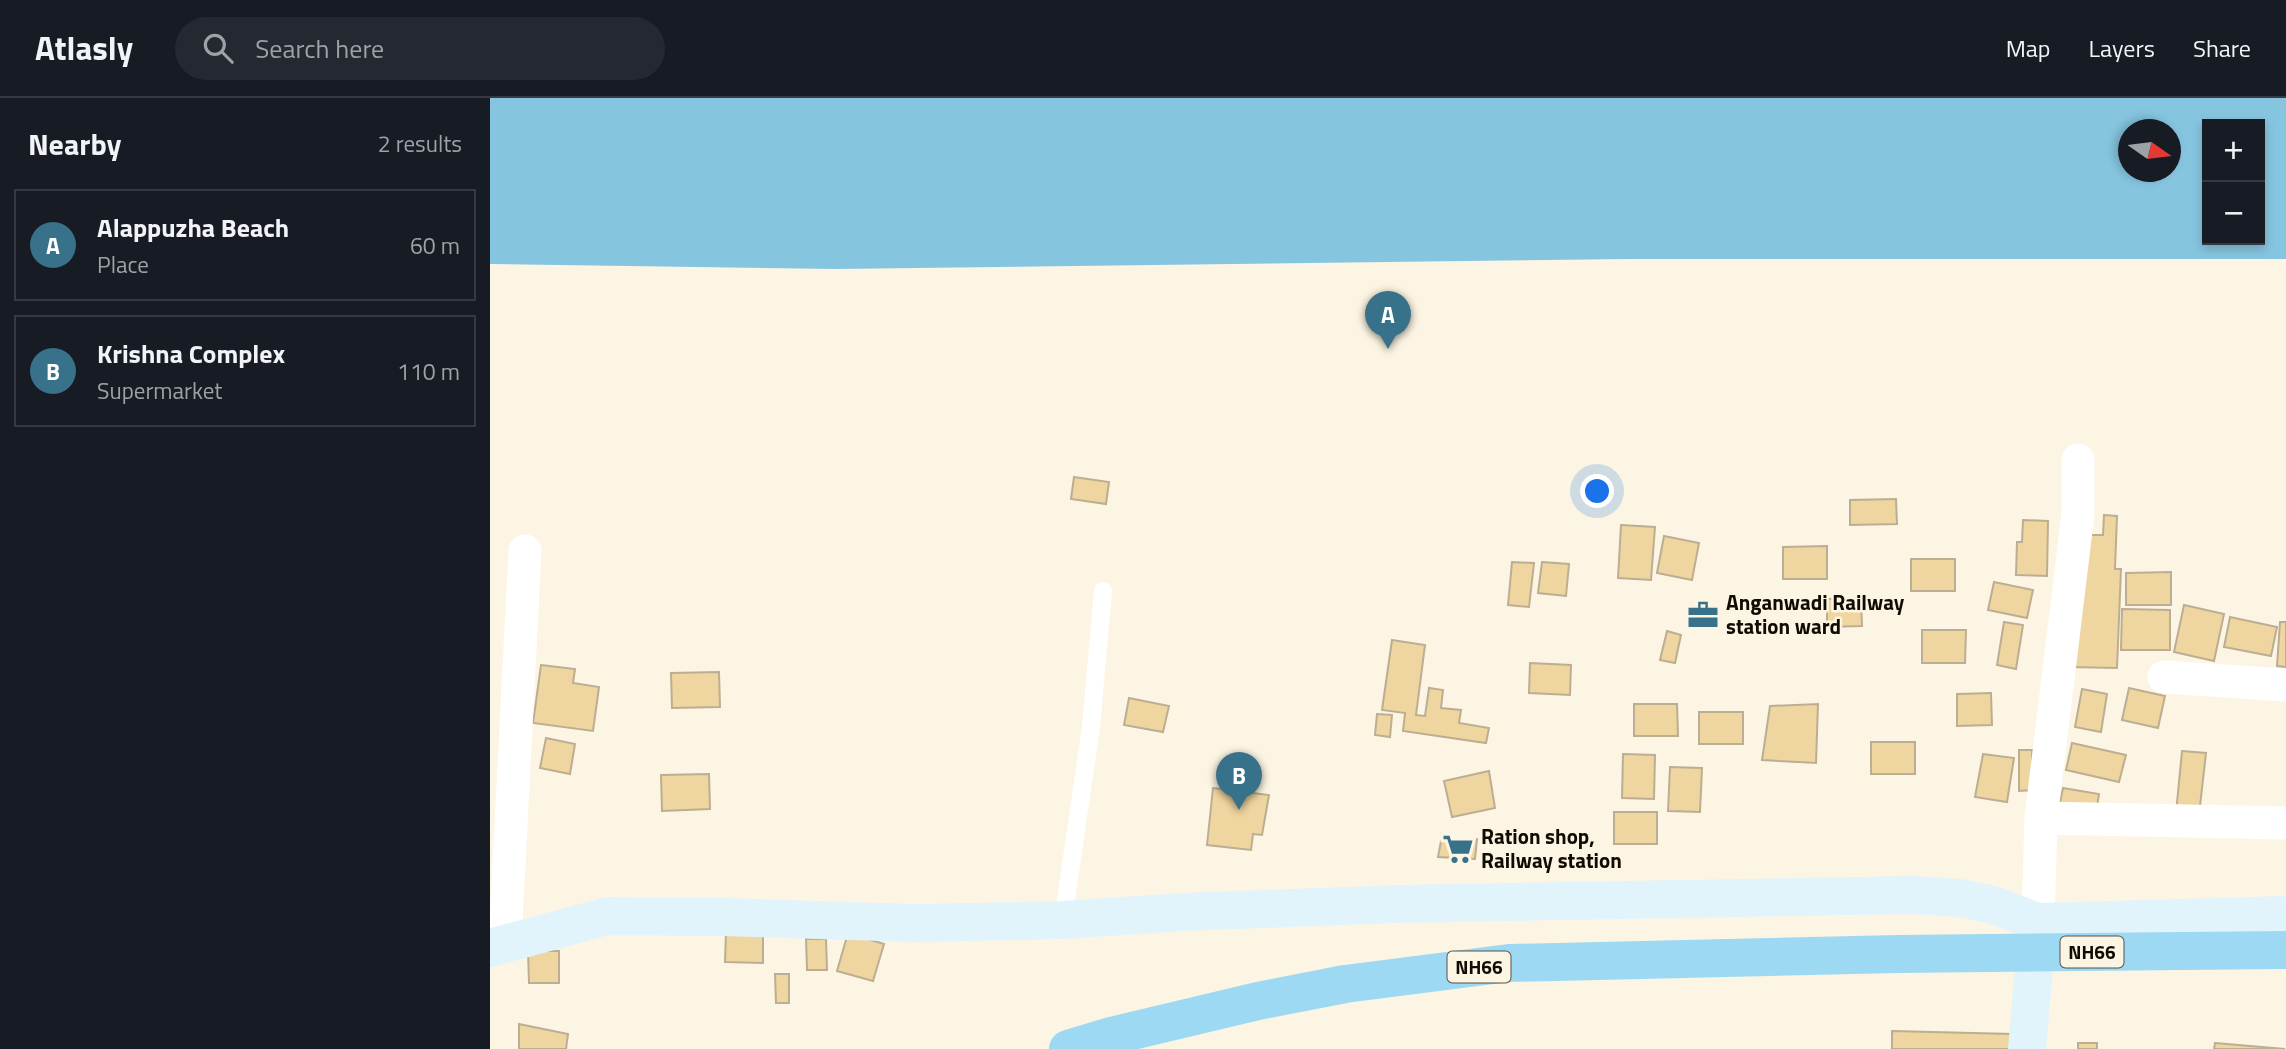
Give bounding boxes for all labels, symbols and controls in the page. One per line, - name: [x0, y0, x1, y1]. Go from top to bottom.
- search box: [175, 17, 665, 80]
- text: Atlasly: [35, 23, 133, 73]
- icon: search: [199, 29, 237, 67]
- text: Search here: [255, 29, 384, 68]
- text: Map: [2006, 30, 2051, 66]
- text: Layers: [2089, 30, 2155, 66]
- text: Share: [2193, 30, 2251, 66]
- north arrow: [2118, 119, 2181, 182]
- map controls: [2202, 119, 2265, 245]
- button: +: [2202, 119, 2265, 182]
- text: Nearby: [28, 121, 121, 167]
- text: 2 results: [378, 126, 462, 161]
- button: −: [2202, 182, 2265, 245]
- text: Alappuzha Beach: [97, 208, 289, 247]
- text: A: [46, 228, 60, 263]
- text: 60 m: [410, 228, 460, 263]
- text: Place: [97, 247, 149, 282]
- pin: A: [1365, 291, 1411, 349]
- text: Krishna Complex: [97, 334, 285, 373]
- text: B: [46, 354, 60, 389]
- text: 110 m: [397, 354, 460, 389]
- text: Supermarket: [97, 373, 222, 408]
- your location: [1580, 474, 1614, 508]
- place label: Anganwadi Railway station ward: [1726, 586, 1905, 642]
- office icon: Anganwadi Railway station ward: [1686, 598, 1720, 632]
- pin: B: [1216, 752, 1262, 810]
- place label: Ration shop, Railway station: [1481, 820, 1622, 876]
- supermarket icon: Ration shop, Railway station: [1441, 832, 1475, 866]
- road number: NH66: [2060, 936, 2124, 968]
- road number: NH66: [1448, 952, 1510, 982]

